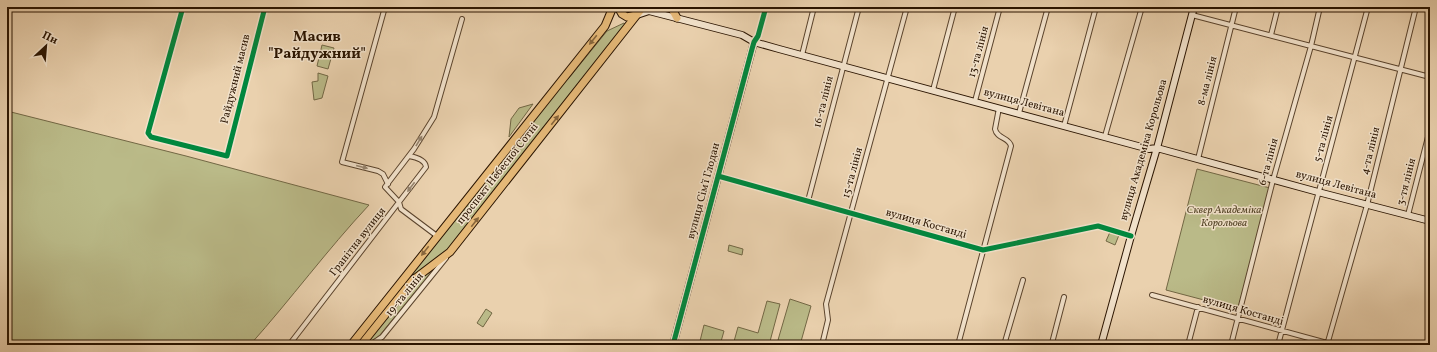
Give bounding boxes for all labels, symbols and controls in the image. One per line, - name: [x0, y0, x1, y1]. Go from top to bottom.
- street label: 13-та лінія: [965, 24, 993, 79]
- north arrow: [26, 26, 66, 66]
- district label: Масив "Райдужний": [268, 27, 366, 65]
- text: Пн: [39, 28, 60, 49]
- street label: Райдужний масив: [218, 32, 254, 125]
- one-way arrow: [589, 35, 598, 46]
- street label: 8-ма лінія: [1195, 54, 1221, 107]
- street label: 16-та лінія: [810, 74, 838, 129]
- street label: вулиця Академіка Корольова: [1117, 77, 1172, 222]
- street label: вулиця Левітана: [982, 85, 1067, 121]
- one-way arrow: [551, 114, 559, 125]
- street label: 5-та лінія: [1311, 114, 1338, 164]
- street label: проспект Небесної Сотні: [454, 120, 542, 228]
- street label: 4-та лінія: [1358, 125, 1384, 176]
- one-way arrow: [415, 136, 423, 146]
- street label: 6-та лінія: [1255, 136, 1283, 187]
- street label: вулиця Сім'ї Глодан: [684, 141, 724, 241]
- street label: 15-та лінія: [839, 146, 867, 200]
- street label: 3-тя лінія: [1394, 156, 1420, 207]
- one-way arrow: [356, 164, 368, 170]
- street label: вулиця Левітана: [1294, 167, 1379, 203]
- one-way arrow: [407, 181, 415, 192]
- park label: Сквер Академіка Корольова: [1187, 203, 1261, 231]
- street label: Гранітна вулиця: [326, 204, 390, 280]
- street label: вулиця Костанді: [884, 205, 968, 243]
- one-way arrow: [470, 216, 479, 227]
- one-way arrow: [421, 246, 429, 257]
- street label: 19-та лінія: [383, 270, 428, 320]
- street label: вулиця Костанді: [1201, 292, 1285, 330]

